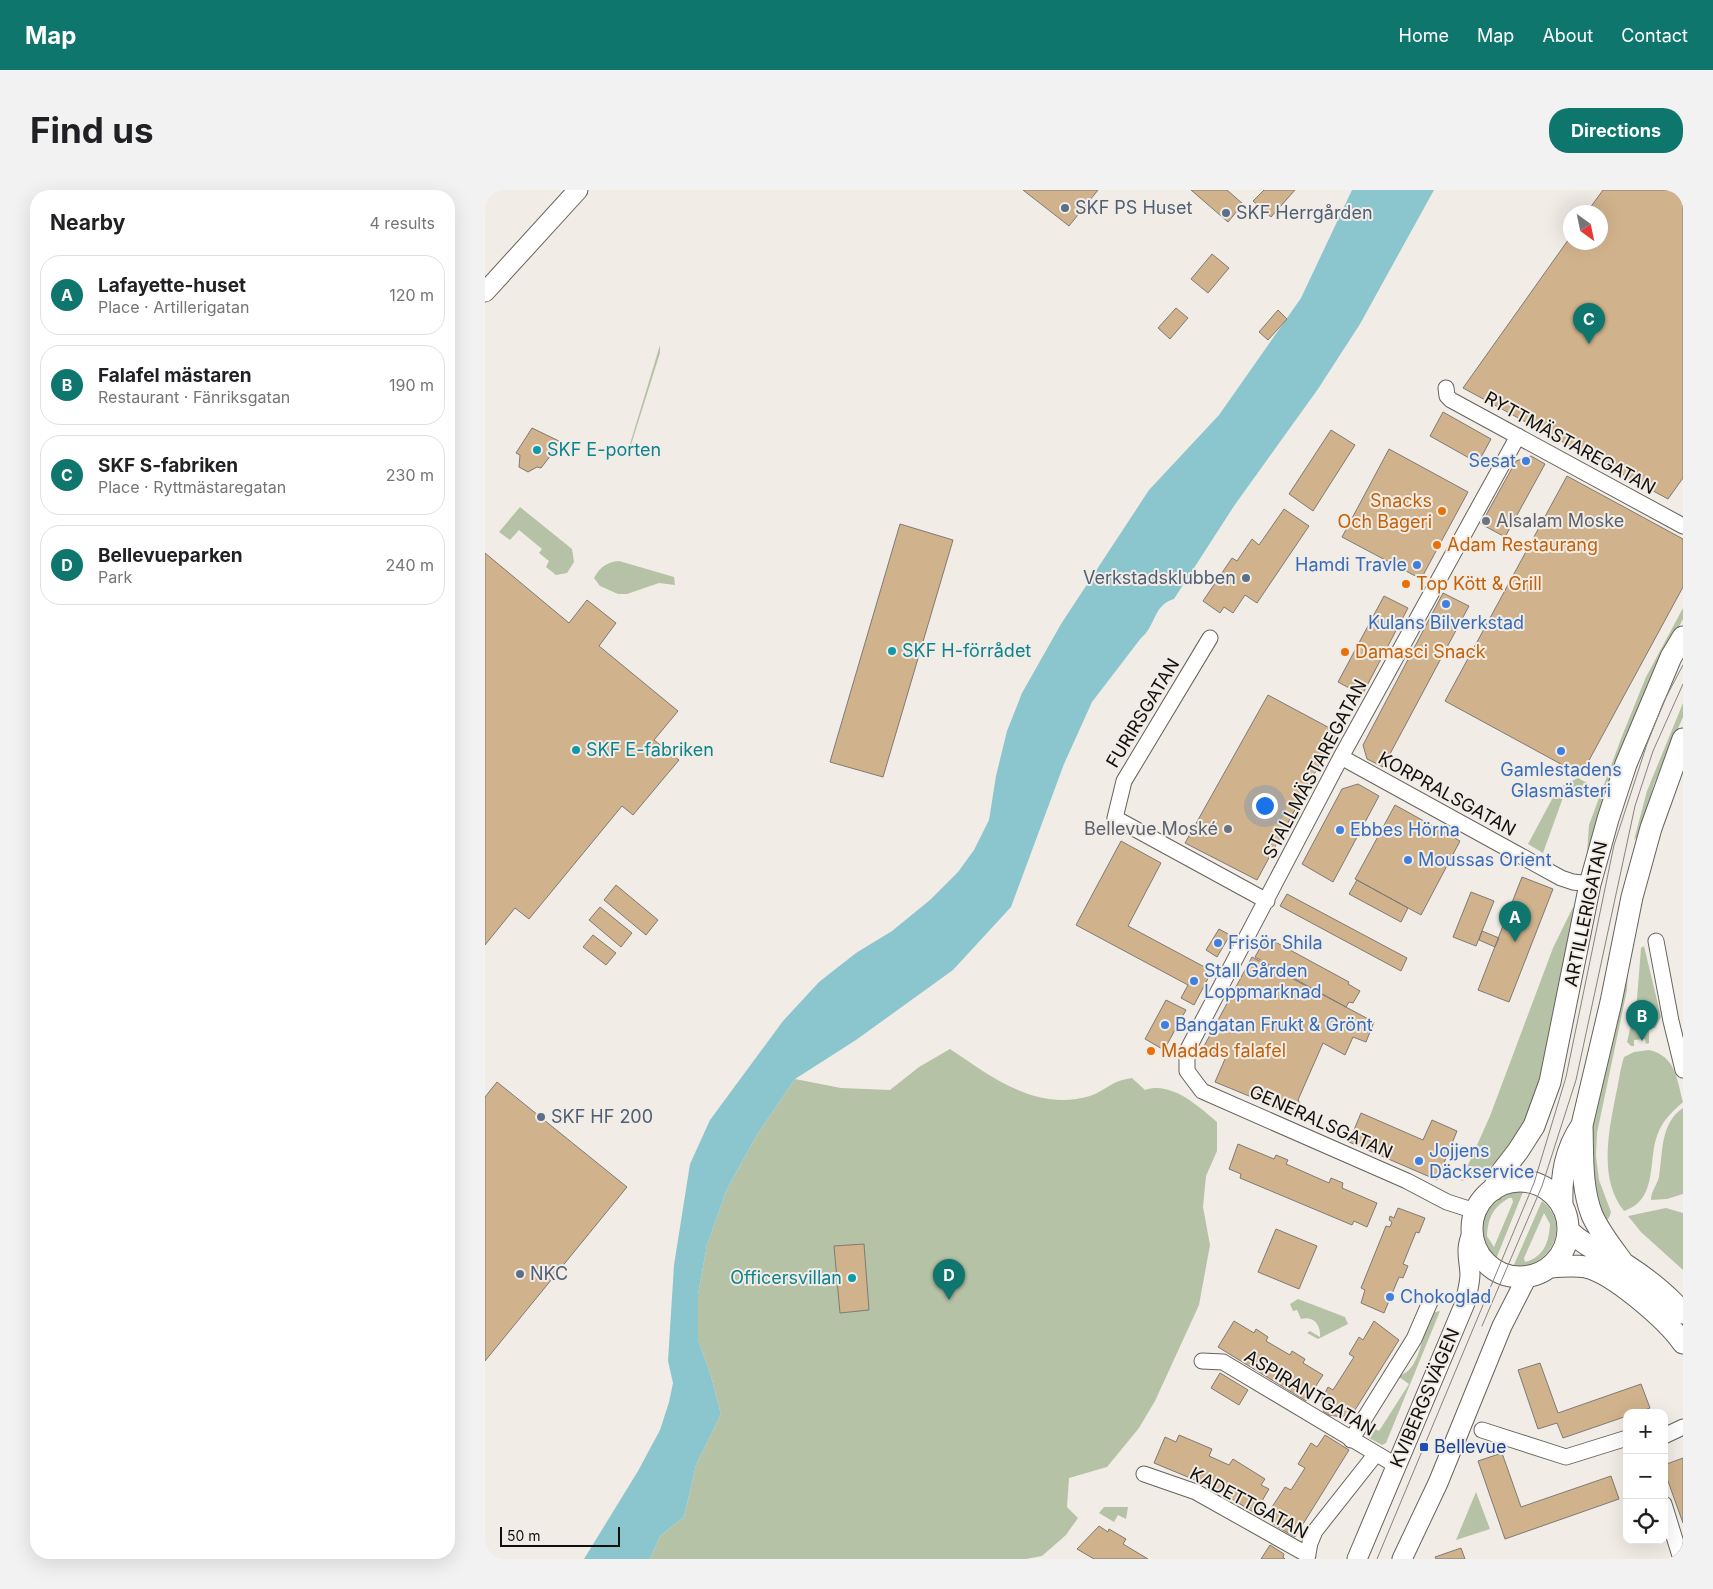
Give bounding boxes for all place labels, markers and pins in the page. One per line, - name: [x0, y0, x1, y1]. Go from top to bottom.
- place label: SKF PS Huset: [1075, 197, 1192, 218]
- marker: SKF PS Huset: [1059, 202, 1071, 214]
- place label: SKF Herrgården: [1236, 202, 1373, 223]
- marker: SKF Herrgården: [1220, 207, 1232, 219]
- pin: C: [1573, 303, 1605, 344]
- place label: SKF E-porten: [547, 439, 661, 460]
- marker: SKF E-porten: [531, 444, 543, 456]
- place label: Sesat: [1468, 450, 1516, 471]
- marker: Sesat: [1520, 455, 1532, 467]
- place label: Snacks Och Bageri: [1337, 490, 1432, 532]
- marker: Snacks Och Bageri: [1436, 505, 1448, 517]
- place label: Alsalam Moske: [1496, 510, 1624, 531]
- marker: Alsalam Moske: [1480, 515, 1492, 527]
- place label: Adam Restaurang: [1447, 534, 1598, 555]
- marker: Adam Restaurang: [1431, 539, 1443, 551]
- place label: Hamdi Travle: [1295, 554, 1407, 575]
- marker: Hamdi Travle: [1411, 559, 1423, 571]
- place label: Verkstadsklubben: [1083, 567, 1236, 588]
- marker: Verkstadsklubben: [1240, 572, 1252, 584]
- place label: Top Kött & Grill: [1416, 573, 1542, 594]
- marker: Top Kött & Grill: [1400, 578, 1412, 590]
- marker: Kulans Bilverkstad: [1440, 598, 1452, 610]
- place label: Kulans Bilverkstad: [1368, 612, 1524, 633]
- place label: SKF H-förrådet: [902, 640, 1031, 661]
- place label: Damasci Snack: [1355, 641, 1486, 662]
- marker: SKF H-förrådet: [886, 645, 898, 657]
- marker: Damasci Snack: [1339, 646, 1351, 658]
- place label: SKF E-fabriken: [586, 739, 714, 760]
- marker: SKF E-fabriken: [570, 744, 582, 756]
- marker: Gamlestadens Glasmästeri: [1555, 745, 1567, 757]
- place label: Gamlestadens Glasmästeri: [1500, 759, 1622, 801]
- place label: Bellevue Moské: [1084, 818, 1218, 839]
- place label: Ebbes Hörna: [1350, 819, 1460, 840]
- marker: Bellevue Moské: [1222, 823, 1234, 835]
- marker: Ebbes Hörna: [1334, 824, 1346, 836]
- place label: Moussas Orient: [1418, 849, 1552, 870]
- marker: Moussas Orient: [1402, 854, 1414, 866]
- pin: A: [1499, 901, 1531, 942]
- place label: Frisör Shila: [1228, 932, 1323, 953]
- marker: Frisör Shila: [1212, 937, 1224, 949]
- place label: Stall Gården Loppmarknad: [1204, 960, 1322, 1002]
- marker: Stall Gården Loppmarknad: [1188, 975, 1200, 987]
- pin: B: [1626, 1000, 1658, 1041]
- place label: Bangatan Frukt & Grönt: [1175, 1014, 1373, 1035]
- marker: Bangatan Frukt & Grönt: [1159, 1019, 1171, 1031]
- place label: Madads falafel: [1161, 1040, 1286, 1061]
- marker: Madads falafel: [1145, 1045, 1157, 1057]
- place label: SKF HF 200: [551, 1106, 653, 1127]
- marker: SKF HF 200: [535, 1111, 547, 1123]
- place label: Jojjens Däckservice: [1429, 1140, 1535, 1182]
- marker: Jojjens Däckservice: [1413, 1155, 1425, 1167]
- pin: D: [933, 1259, 965, 1300]
- place label: NKC: [530, 1263, 568, 1284]
- place label: Officersvillan: [730, 1267, 842, 1288]
- marker: NKC: [514, 1268, 526, 1280]
- marker: Officersvillan: [846, 1272, 858, 1284]
- place label: Chokoglad: [1400, 1286, 1491, 1307]
- marker: Chokoglad: [1384, 1291, 1396, 1303]
- place label: Bellevue: [1434, 1436, 1506, 1457]
- marker: Bellevue: [1418, 1441, 1430, 1453]

